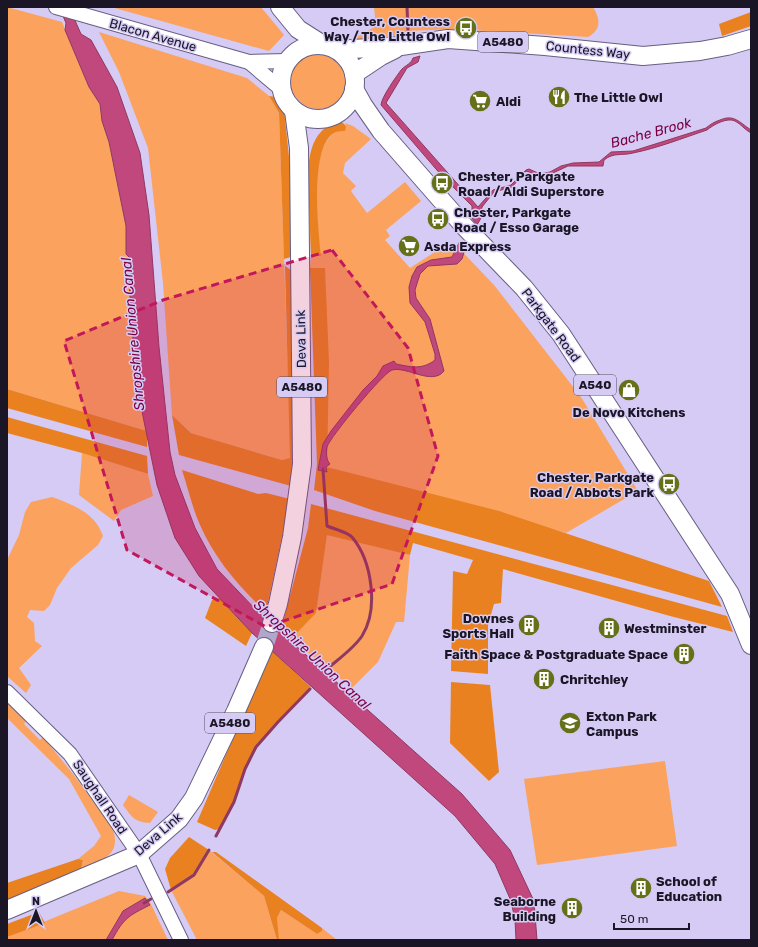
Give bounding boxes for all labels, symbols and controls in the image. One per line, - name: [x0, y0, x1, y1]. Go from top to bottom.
- place label: Chester, Countess Way / The Little Owl: [324, 14, 450, 44]
- street label: Blacon Avenue: [108, 15, 198, 55]
- bus stop icon: Chester, Countess Way / The Little Owl: [453, 15, 479, 41]
- road number: A5480: [478, 32, 528, 52]
- street label: Countess Way: [545, 38, 631, 62]
- restaurant icon: The Little Owl: [546, 84, 572, 110]
- supermarket icon: Aldi: [467, 88, 493, 114]
- place label: The Little Owl: [574, 90, 663, 105]
- place label: Aldi: [496, 94, 521, 109]
- water label: Bache Brook: [609, 114, 694, 152]
- place label: Chester, Parkgate Road / Aldi Superstore: [458, 169, 604, 199]
- bus stop icon: Chester, Parkgate Road / Aldi Superstore: [429, 170, 455, 196]
- place label: Chester, Parkgate Road / Esso Garage: [454, 205, 579, 235]
- bus stop icon: Chester, Parkgate Road / Esso Garage: [425, 206, 451, 232]
- supermarket icon: Asda Express: [396, 233, 422, 259]
- place label: Asda Express: [424, 239, 511, 254]
- water label: Shropshire Union Canal: [118, 256, 148, 411]
- street label: Parkgate Road: [518, 285, 583, 365]
- street label: Deva Link: [293, 309, 309, 368]
- road number: A540: [574, 375, 616, 395]
- road number: A5480: [277, 377, 327, 397]
- shop icon: De Novo Kitchens: [616, 377, 642, 403]
- place label: De Novo Kitchens: [573, 405, 685, 420]
- place label: Chester, Parkgate Road / Abbots Park: [530, 470, 654, 500]
- bus stop icon: Chester, Parkgate Road / Abbots Park: [656, 471, 682, 497]
- water label: Shropshire Union Canal: [250, 596, 374, 714]
- place label: Downes Sports Hall: [443, 611, 514, 641]
- building icon: Downes Sports Hall: [516, 612, 542, 638]
- building icon: Westminster: [596, 615, 622, 641]
- place label: Westminster: [624, 621, 706, 636]
- building icon: Faith Space & Postgraduate Space: [671, 641, 697, 667]
- place label: Faith Space & Postgraduate Space: [444, 647, 668, 662]
- building icon: Chritchley: [531, 666, 557, 692]
- place label: Chritchley: [560, 672, 629, 687]
- place label: Exton Park Campus: [586, 709, 657, 739]
- school or university icon: Exton Park Campus: [557, 710, 583, 736]
- road number: A5480: [205, 713, 255, 733]
- street label: Saughall Road: [69, 757, 130, 838]
- street label: Deva Link: [131, 809, 185, 859]
- place label: School of Education: [656, 874, 722, 904]
- building icon: School of Education: [628, 875, 654, 901]
- north arrow: [16, 891, 56, 931]
- place label: Seaborne Building: [494, 894, 556, 924]
- text: N: [32, 895, 40, 908]
- building icon: Seaborne Building: [559, 895, 585, 921]
- scale bar: [614, 905, 689, 931]
- text: 50 m: [620, 912, 648, 926]

